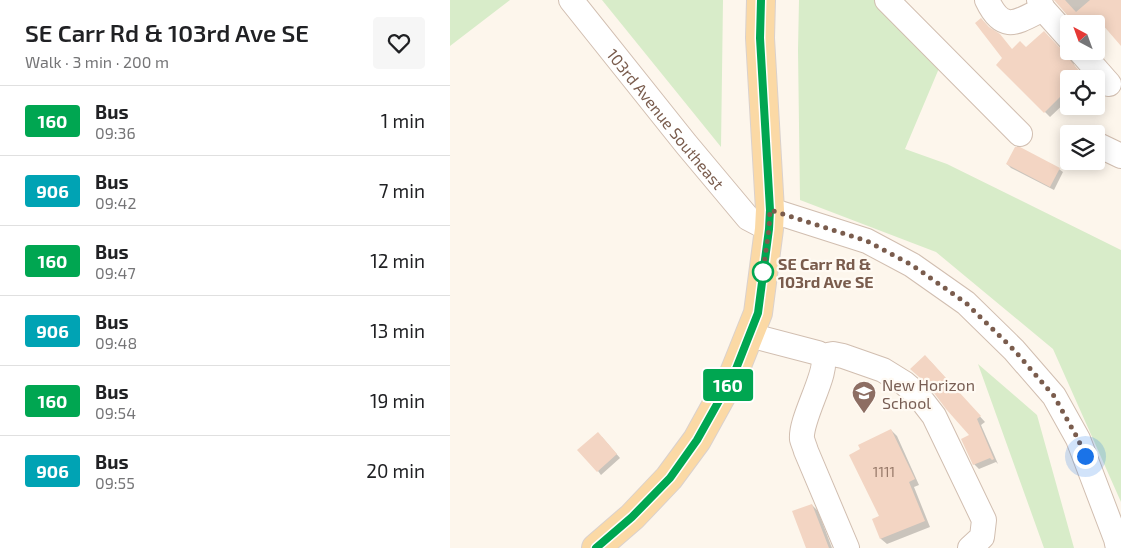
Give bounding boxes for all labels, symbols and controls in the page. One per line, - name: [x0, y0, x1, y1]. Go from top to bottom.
- north arrow: [1060, 15, 1105, 60]
- map controls: [1060, 15, 1105, 170]
- button: heart: [373, 17, 425, 69]
- text: SE Carr Rd & 103rd Ave SE: [25, 18, 309, 47]
- street label: 103rd Avenue Southeast: [604, 44, 729, 192]
- text: Walk · 3 min · 200 m: [25, 52, 169, 71]
- button: locate: [1060, 70, 1105, 115]
- text: Bus: [95, 100, 129, 123]
- text: 1 min: [381, 109, 425, 132]
- text: 160: [38, 110, 67, 132]
- text: 09:36: [95, 123, 136, 142]
- button: layers: [1060, 125, 1105, 170]
- text: Bus: [95, 170, 129, 193]
- text: 7 min: [379, 179, 425, 202]
- text: 906: [36, 180, 69, 202]
- text: 09:42: [95, 193, 136, 212]
- text: Bus: [95, 240, 129, 263]
- text: 12 min: [370, 249, 425, 272]
- text: 160: [38, 250, 67, 272]
- place label: SE Carr Rd & 103rd Ave SE: [778, 254, 874, 291]
- marker: SE Carr Rd & 103rd Ave SE: [752, 261, 774, 283]
- text: 09:47: [95, 263, 136, 282]
- text: Bus: [95, 310, 129, 333]
- text: 13 min: [370, 319, 425, 342]
- text: 906: [36, 320, 69, 342]
- text: 09:48: [95, 333, 137, 352]
- line badge: 160: [699, 369, 757, 401]
- text: 160: [713, 374, 743, 396]
- place label: New Horizon School: [882, 375, 975, 412]
- text: Bus: [95, 380, 129, 403]
- school or university icon: New Horizon School: [851, 380, 877, 414]
- text: 19 min: [370, 389, 425, 412]
- text: 160: [38, 390, 67, 412]
- text: 09:54: [95, 403, 136, 422]
- your location: [1073, 444, 1098, 469]
- text: Bus: [95, 450, 129, 473]
- text: 20 min: [366, 459, 425, 482]
- text: 906: [36, 460, 69, 482]
- house number: 1111: [873, 463, 895, 480]
- text: 09:55: [95, 473, 135, 492]

